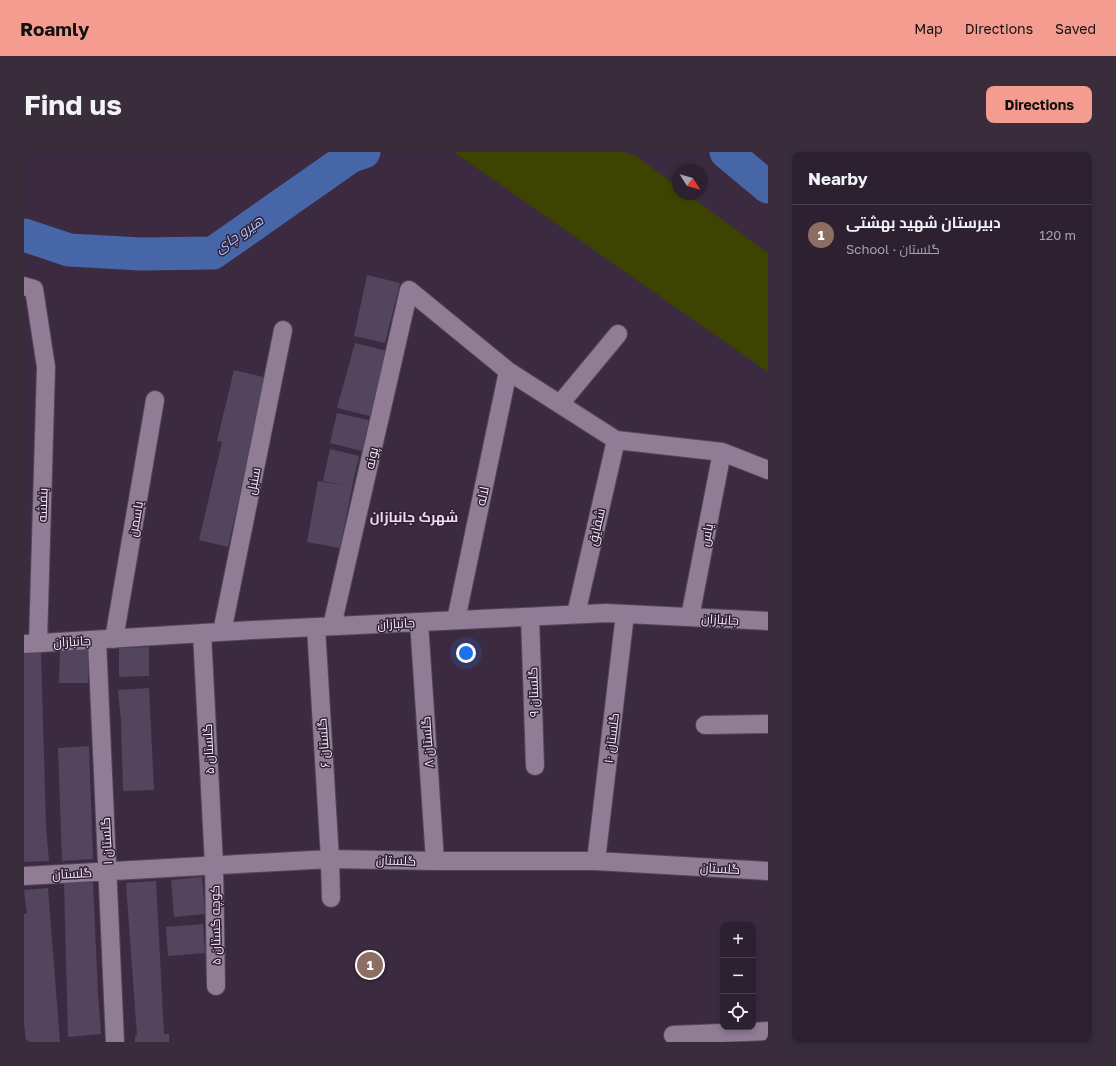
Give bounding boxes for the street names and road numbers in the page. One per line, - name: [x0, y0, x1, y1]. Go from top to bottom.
- street label: پونه: [361, 445, 383, 471]
- street label: سنبل: [243, 466, 263, 496]
- street label: لاله: [472, 485, 492, 507]
- street label: بنفشه: [33, 488, 51, 522]
- street label: یاسمن: [124, 499, 146, 538]
- street label: شقایق: [584, 507, 608, 547]
- street label: یاس: [696, 522, 716, 548]
- street label: جانبازان: [701, 610, 739, 628]
- street label: جانبازان: [377, 614, 415, 632]
- street label: جانبازان: [53, 632, 91, 650]
- street label: گلستان ۹: [524, 667, 542, 717]
- street label: گلستان ۱۰: [600, 712, 622, 764]
- street label: گلستان ۸: [417, 716, 437, 768]
- street label: گلستان ۶: [313, 718, 333, 768]
- street label: گلستان ۵: [199, 723, 217, 775]
- street label: گلستان ۱: [97, 817, 115, 865]
- street label: گلستان: [376, 851, 416, 869]
- street label: گلستان: [699, 859, 741, 877]
- street label: گلستان: [51, 864, 93, 882]
- street label: کوچه گستان ۵: [206, 885, 226, 965]

